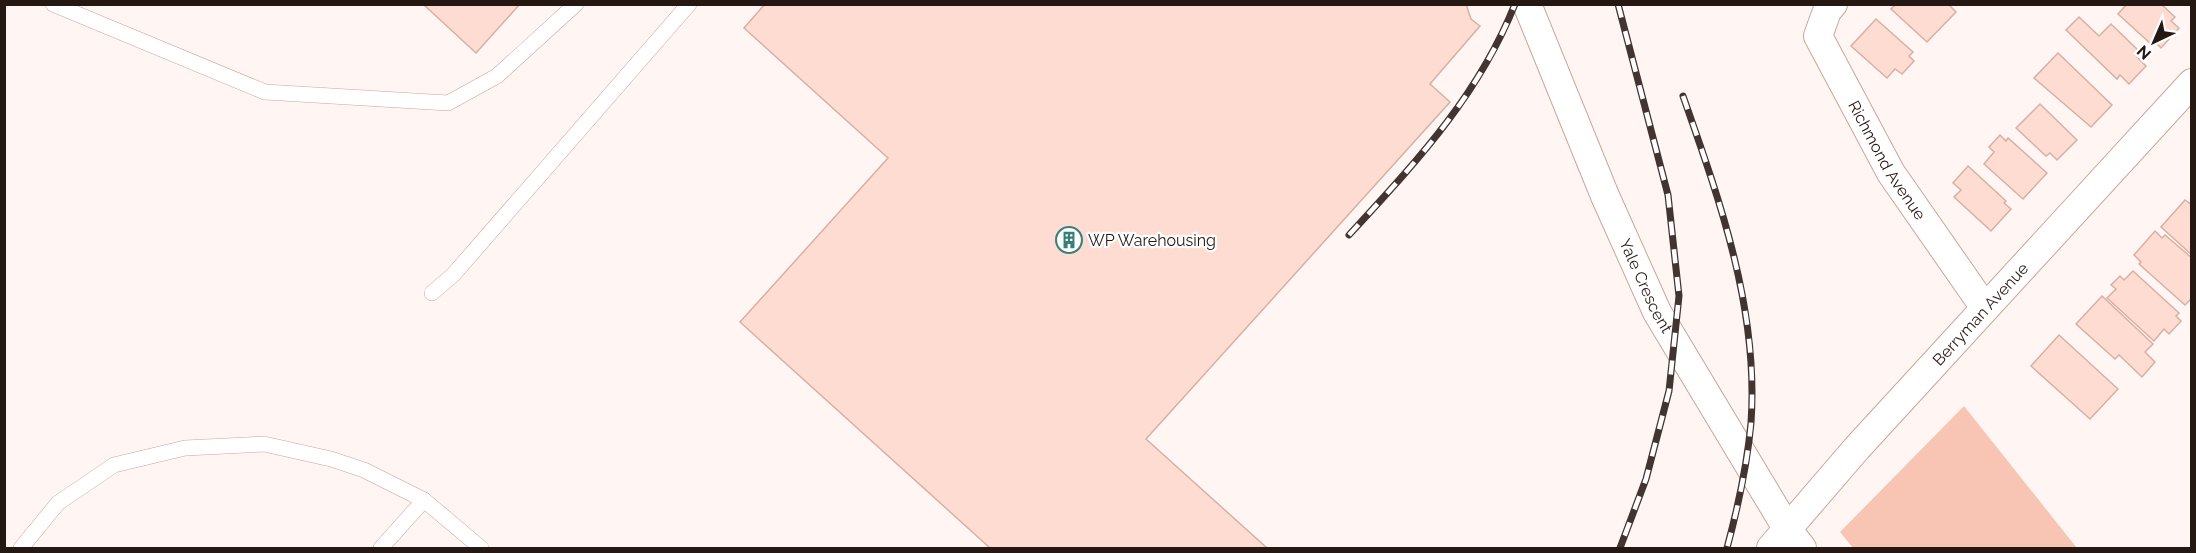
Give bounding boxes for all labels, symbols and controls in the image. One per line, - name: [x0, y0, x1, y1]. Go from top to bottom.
- north arrow: [2124, 12, 2184, 72]
- text: N: [2133, 41, 2155, 64]
- street label: Richmond Avenue: [1844, 98, 1930, 224]
- building icon: WP Warehousing: [1054, 225, 1084, 255]
- place label: WP Warehousing: [1088, 231, 1216, 250]
- street label: Yale Crescent: [1615, 236, 1677, 337]
- street label: Berryman Avenue: [1929, 259, 2032, 369]

